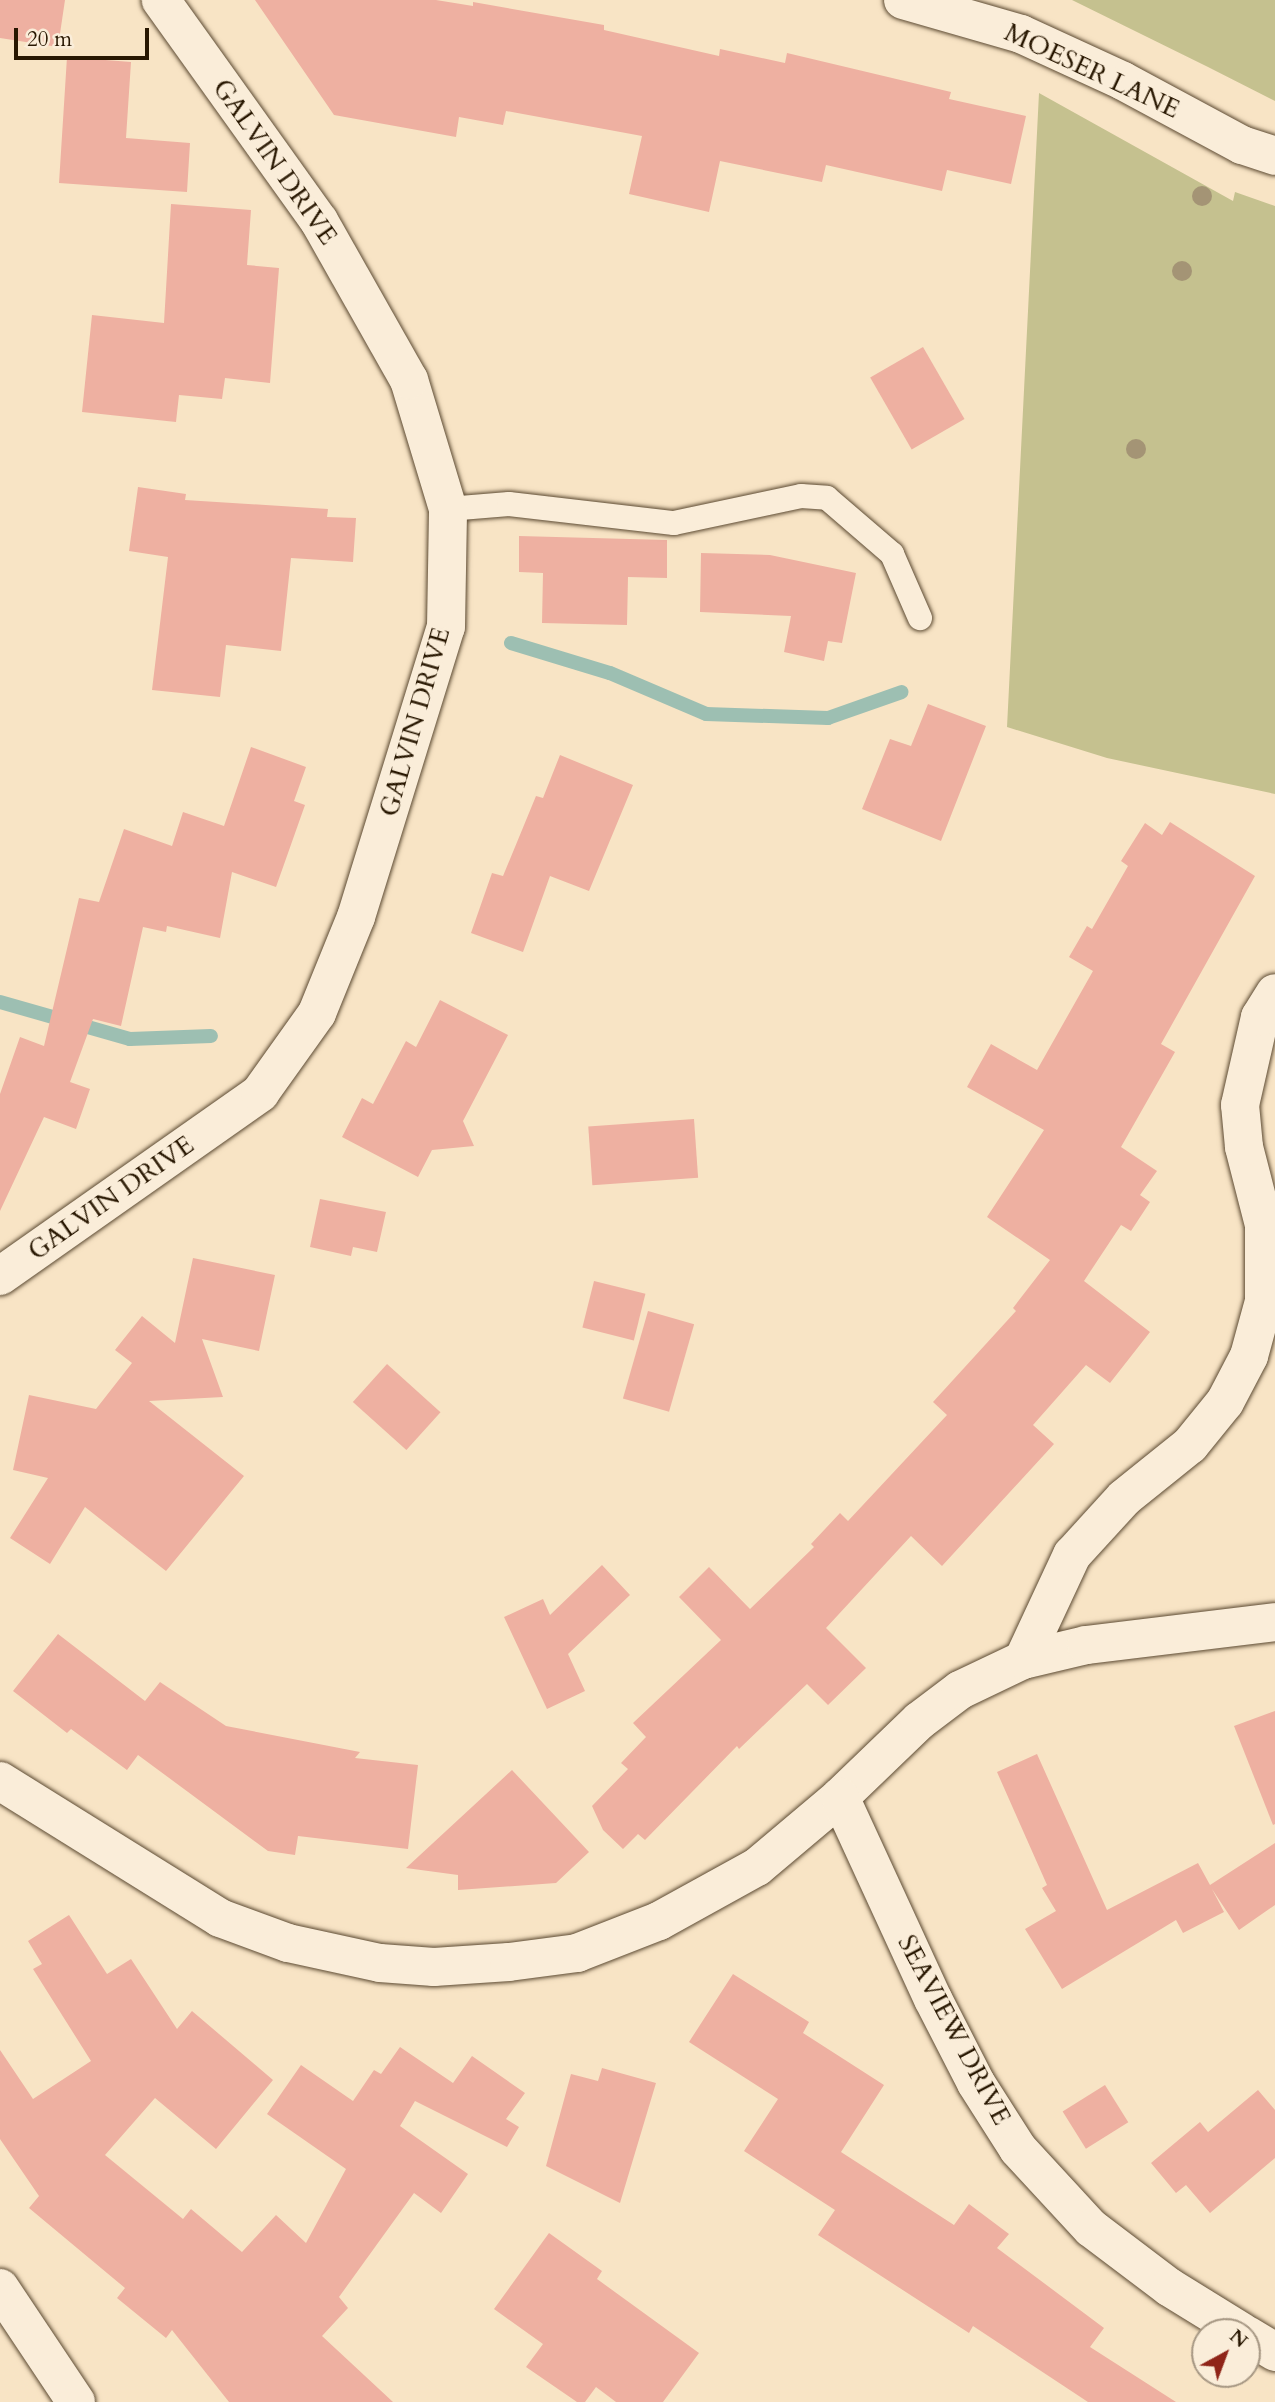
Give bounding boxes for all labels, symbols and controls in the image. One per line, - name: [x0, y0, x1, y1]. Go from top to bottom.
- scale bar: [18, 14, 152, 58]
- street label: MOESER LANE: [1000, 17, 1184, 125]
- text: 20 m: [27, 25, 72, 54]
- street label: GALVIN DRIVE: [206, 73, 344, 251]
- street label: GALVIN DRIVE: [373, 624, 457, 820]
- street label: GALVIN DRIVE: [22, 1129, 200, 1267]
- street label: SEAVIEW DRIVE: [891, 1930, 1017, 2130]
- north arrow: [1191, 2318, 1261, 2388]
- text: N: [1224, 2323, 1253, 2354]

